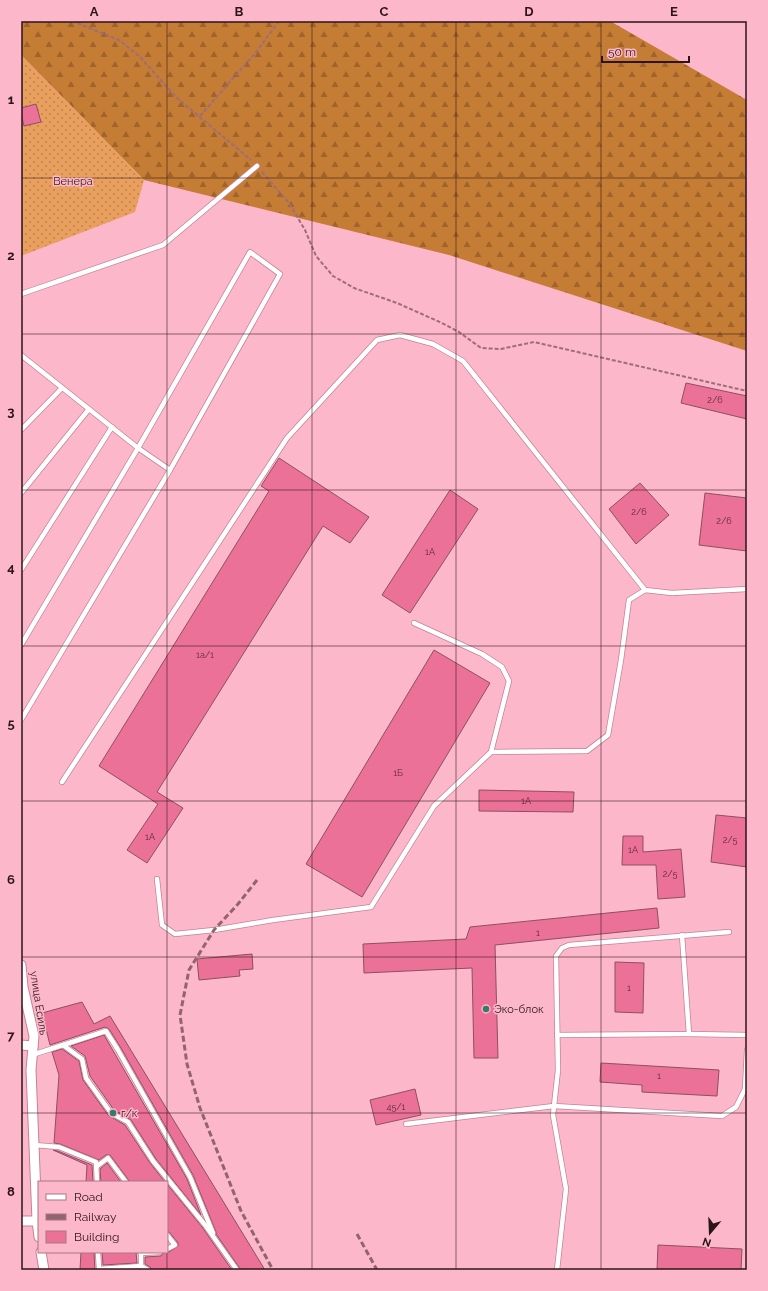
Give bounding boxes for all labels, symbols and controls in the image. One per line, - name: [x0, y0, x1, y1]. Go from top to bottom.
- text: A: [90, 4, 99, 19]
- text: B: [235, 4, 244, 19]
- text: C: [380, 4, 389, 19]
- text: D: [524, 4, 534, 19]
- text: E: [670, 4, 678, 19]
- scale bar: [602, 38, 689, 64]
- text: 50 m: [608, 45, 636, 59]
- text: 1: [8, 92, 15, 107]
- park label: Венера: [53, 175, 93, 188]
- text: 2: [7, 248, 15, 263]
- house number: 2/6: [707, 395, 723, 405]
- text: 3: [7, 404, 15, 419]
- house number: 2/6: [631, 507, 647, 517]
- house number: 2/6: [716, 516, 732, 526]
- house number: 1А: [425, 547, 435, 557]
- text: 4: [7, 560, 15, 575]
- house number: 1а/1: [196, 650, 214, 660]
- text: 5: [7, 716, 15, 731]
- house number: 1Б: [393, 768, 403, 778]
- house number: 1А: [521, 796, 531, 806]
- house number: 1А: [145, 832, 155, 842]
- house number: 2/5: [723, 835, 737, 845]
- house number: 1А: [628, 845, 638, 855]
- house number: 2/5: [663, 869, 677, 879]
- text: 6: [7, 872, 15, 887]
- house number: 1: [536, 928, 540, 938]
- street label: улица Есиль: [27, 970, 50, 1037]
- house number: 1: [627, 983, 631, 993]
- place label: Эко-блок: [494, 1003, 544, 1016]
- marker: Эко-блок: [481, 1004, 491, 1014]
- text: 7: [7, 1028, 15, 1043]
- house number: 1: [657, 1071, 661, 1081]
- house number: 45/1: [387, 1102, 406, 1112]
- place label: г/к: [121, 1107, 138, 1120]
- marker: г/к: [108, 1108, 118, 1118]
- legend: [38, 1181, 168, 1253]
- text: 8: [7, 1184, 15, 1199]
- text: Road: [74, 1190, 103, 1204]
- text: Railway: [74, 1210, 117, 1224]
- north arrow: [690, 1213, 730, 1253]
- text: Building: [74, 1230, 120, 1244]
- text: N: [701, 1234, 713, 1249]

